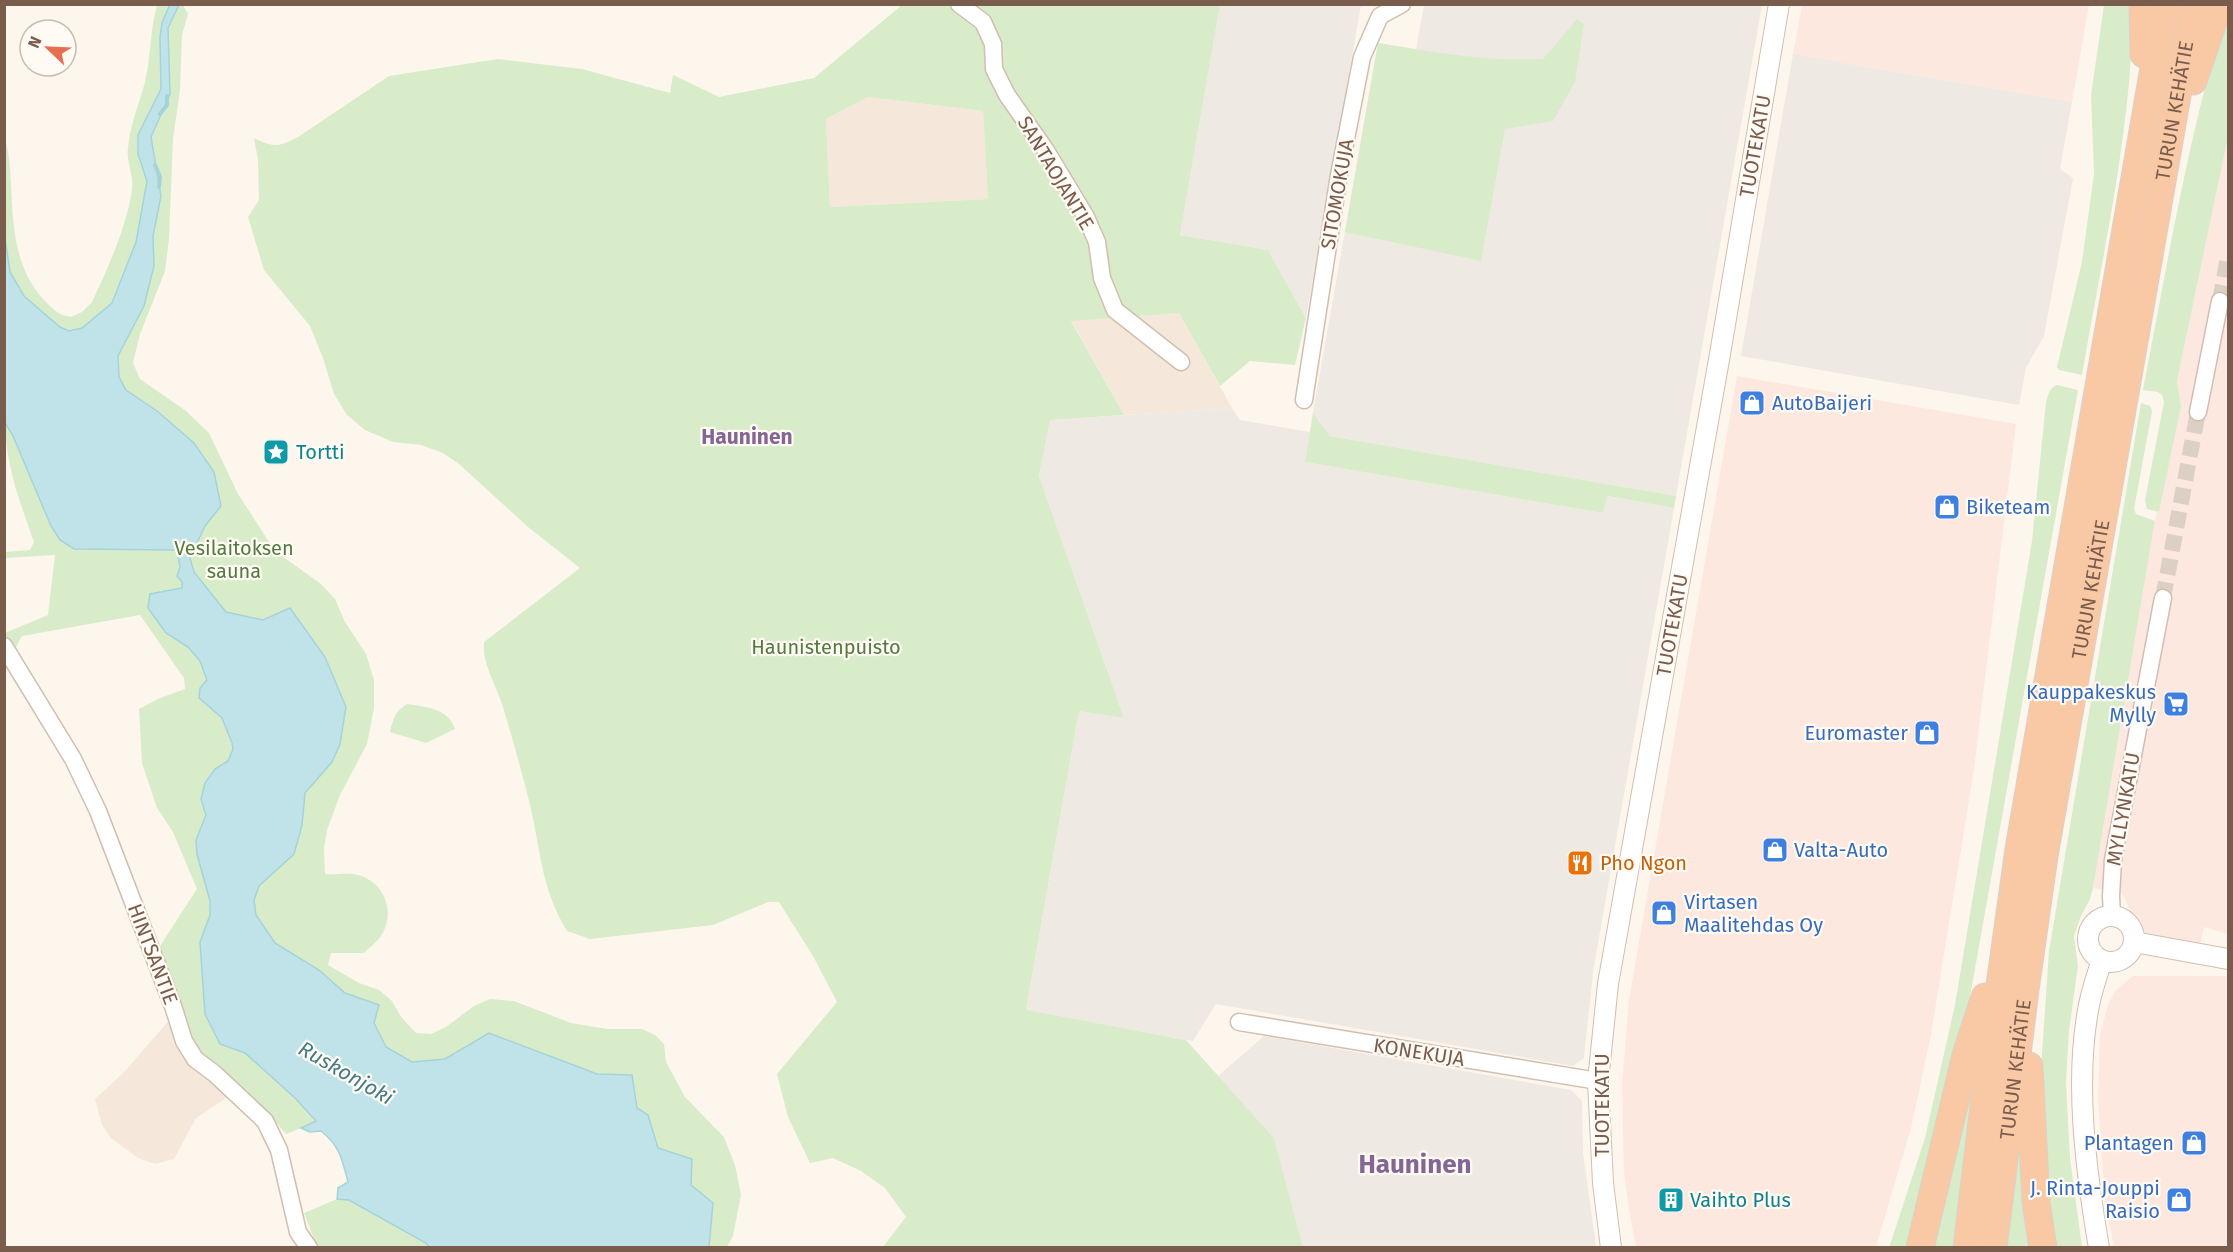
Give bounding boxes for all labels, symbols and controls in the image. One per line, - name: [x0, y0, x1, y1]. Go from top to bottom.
- north arrow: [18, 18, 78, 78]
- text: N: [24, 34, 45, 51]
- street label: TURUN KEHÄTIE: [2150, 39, 2198, 182]
- street label: TUOTEKATU: [1734, 93, 1776, 199]
- street label: SANTAOJANTIE: [1013, 112, 1099, 234]
- street label: SITOMOKUJA: [1315, 136, 1359, 251]
- shop icon: AutoBaijeri: [1737, 388, 1767, 418]
- place label: AutoBaijeri: [1772, 391, 1872, 415]
- district label: Hauninen: [701, 424, 793, 450]
- place icon: Tortti: [261, 437, 291, 467]
- place label: Tortti: [296, 440, 345, 464]
- shop icon: Biketeam: [1932, 492, 1962, 522]
- place label: Biketeam: [1966, 495, 2050, 519]
- street label: TURUN KEHÄTIE: [2067, 518, 2115, 661]
- park label: Vesilaitoksen sauna: [174, 536, 294, 583]
- street label: TUOTEKATU: [1651, 572, 1693, 678]
- park label: Haunistenpuisto: [751, 635, 901, 659]
- place label: Kauppakeskus Mylly: [2026, 680, 2156, 727]
- supermarket icon: Kauppakeskus Mylly: [2161, 689, 2191, 719]
- shop icon: Euromaster: [1912, 718, 1942, 748]
- place label: Euromaster: [1804, 721, 1908, 745]
- street label: MYLLYNKATU: [2101, 750, 2145, 868]
- shop icon: Valta-Auto: [1760, 835, 1790, 865]
- place label: Valta-Auto: [1794, 838, 1888, 862]
- restaurant icon: Pho Ngon: [1565, 848, 1595, 878]
- place label: Pho Ngon: [1600, 851, 1687, 875]
- place label: Virtasen Maalitehdas Oy: [1684, 890, 1823, 937]
- shop icon: Virtasen Maalitehdas Oy: [1649, 898, 1679, 928]
- street label: HINTSANTIE: [123, 900, 183, 1008]
- street label: TURUN KEHÄTIE: [1995, 998, 2036, 1141]
- street label: KONEKUJA: [1372, 1033, 1467, 1071]
- water label: Ruskonjoki: [294, 1035, 398, 1111]
- street label: TUOTEKATU: [1590, 1053, 1614, 1157]
- shop icon: Plantagen: [2179, 1128, 2209, 1158]
- place label: Plantagen: [2084, 1131, 2174, 1155]
- district label: Hauninen: [1358, 1149, 1472, 1180]
- place label: J. Rinta-Jouppi Raisio: [2030, 1176, 2160, 1223]
- building icon: Vaihto Plus: [1656, 1185, 1686, 1215]
- shop icon: J. Rinta-Jouppi Raisio: [2164, 1185, 2194, 1215]
- place label: Vaihto Plus: [1690, 1188, 1791, 1212]

